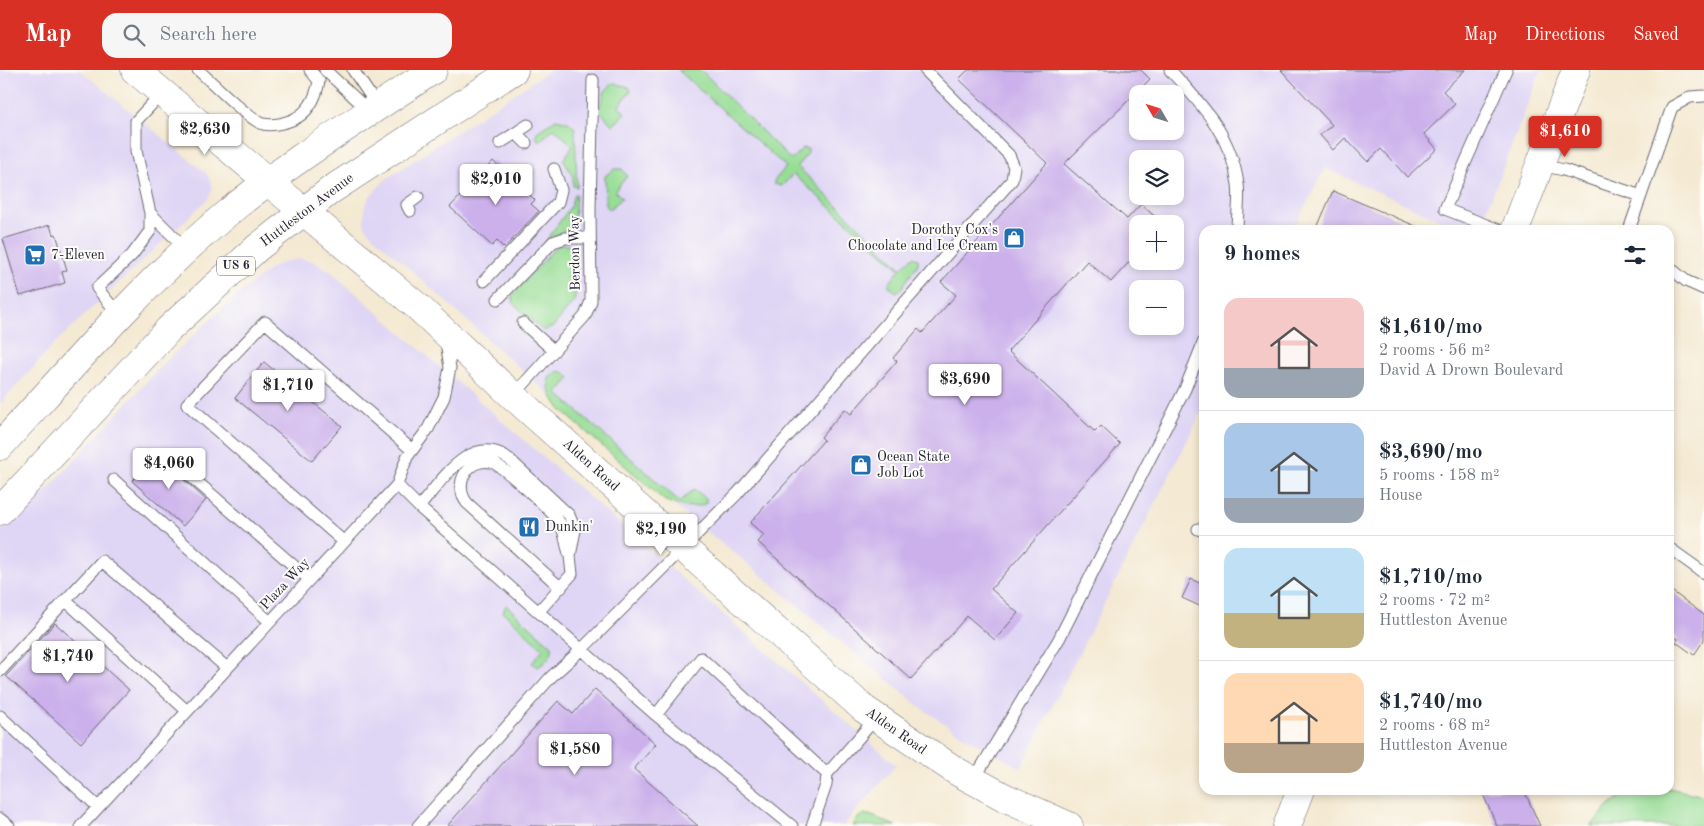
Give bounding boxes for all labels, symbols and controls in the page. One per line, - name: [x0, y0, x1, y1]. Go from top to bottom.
- search box: [102, 13, 452, 58]
- icon: search: [120, 21, 148, 49]
- text: Map: [25, 23, 72, 47]
- text: Search here: [160, 26, 257, 45]
- text: Map: [1464, 26, 1497, 44]
- text: Directions: [1525, 26, 1605, 44]
- text: Saved: [1633, 26, 1679, 44]
- north arrow: [1129, 85, 1184, 140]
- map controls: [1129, 85, 1184, 335]
- pin: $2,630: [164, 114, 246, 156]
- pin: $1,610: [1524, 116, 1606, 158]
- text: $2,630: [180, 122, 230, 138]
- text: $1,610: [1540, 124, 1590, 140]
- button: layers: [1129, 150, 1184, 205]
- pin: $2,010: [455, 164, 537, 206]
- street label: Huttleston Avenue: [258, 171, 356, 249]
- text: $2,010: [471, 172, 521, 188]
- street label: Berdon Way: [567, 215, 583, 291]
- button: +: [1129, 215, 1184, 270]
- place label: Dorothy Cox's Chocolate and Ice Cream: [848, 223, 998, 253]
- shop icon: Dorothy Cox's Chocolate and Ice Cream: [1002, 226, 1026, 250]
- icon: filters: [1621, 241, 1649, 269]
- supermarket icon: 7-Eleven: [23, 243, 47, 267]
- text: 9 homes: [1224, 244, 1300, 265]
- place label: 7-Eleven: [51, 248, 105, 262]
- road number: US 6: [217, 257, 255, 276]
- button: −: [1129, 280, 1184, 335]
- text: $1,610/mo: [1379, 317, 1483, 338]
- icon: home: [1264, 318, 1324, 378]
- text: 2 rooms · 56 m²: [1379, 343, 1490, 359]
- text: David A Drown Boulevard: [1379, 363, 1563, 379]
- pin: $3,690: [924, 364, 1006, 406]
- pin: $1,710: [247, 370, 329, 412]
- text: $3,690: [940, 372, 990, 388]
- text: $1,710: [263, 378, 313, 394]
- street label: Alden Road: [560, 436, 622, 494]
- text: $3,690/mo: [1379, 442, 1483, 463]
- icon: home: [1264, 443, 1324, 503]
- pin: $4,060: [128, 448, 210, 490]
- place label: Ocean State Job Lot: [877, 450, 950, 480]
- shop icon: Ocean State Job Lot: [849, 453, 873, 477]
- text: $4,060: [144, 456, 194, 472]
- text: 5 rooms · 158 m²: [1379, 468, 1499, 484]
- text: House: [1379, 488, 1422, 504]
- pin: $2,190: [620, 514, 702, 556]
- restaurant icon: Dunkin': [517, 515, 541, 539]
- place label: Dunkin': [545, 520, 593, 534]
- text: $2,190: [636, 522, 686, 538]
- street label: Plaza Way: [258, 555, 313, 613]
- text: $1,710/mo: [1379, 567, 1483, 588]
- icon: home: [1264, 568, 1324, 628]
- text: 2 rooms · 72 m²: [1379, 593, 1490, 609]
- text: Huttleston Avenue: [1379, 613, 1507, 629]
- pin: $1,740: [27, 640, 109, 683]
- text: $1,740: [43, 649, 93, 665]
- text: $1,740/mo: [1379, 692, 1483, 713]
- icon: home: [1264, 693, 1324, 753]
- street label: Alden Road: [863, 705, 929, 757]
- text: 2 rooms · 68 m²: [1379, 718, 1490, 734]
- pin: $1,580: [534, 734, 616, 776]
- text: Huttleston Avenue: [1379, 738, 1507, 754]
- text: $1,580: [550, 742, 600, 758]

